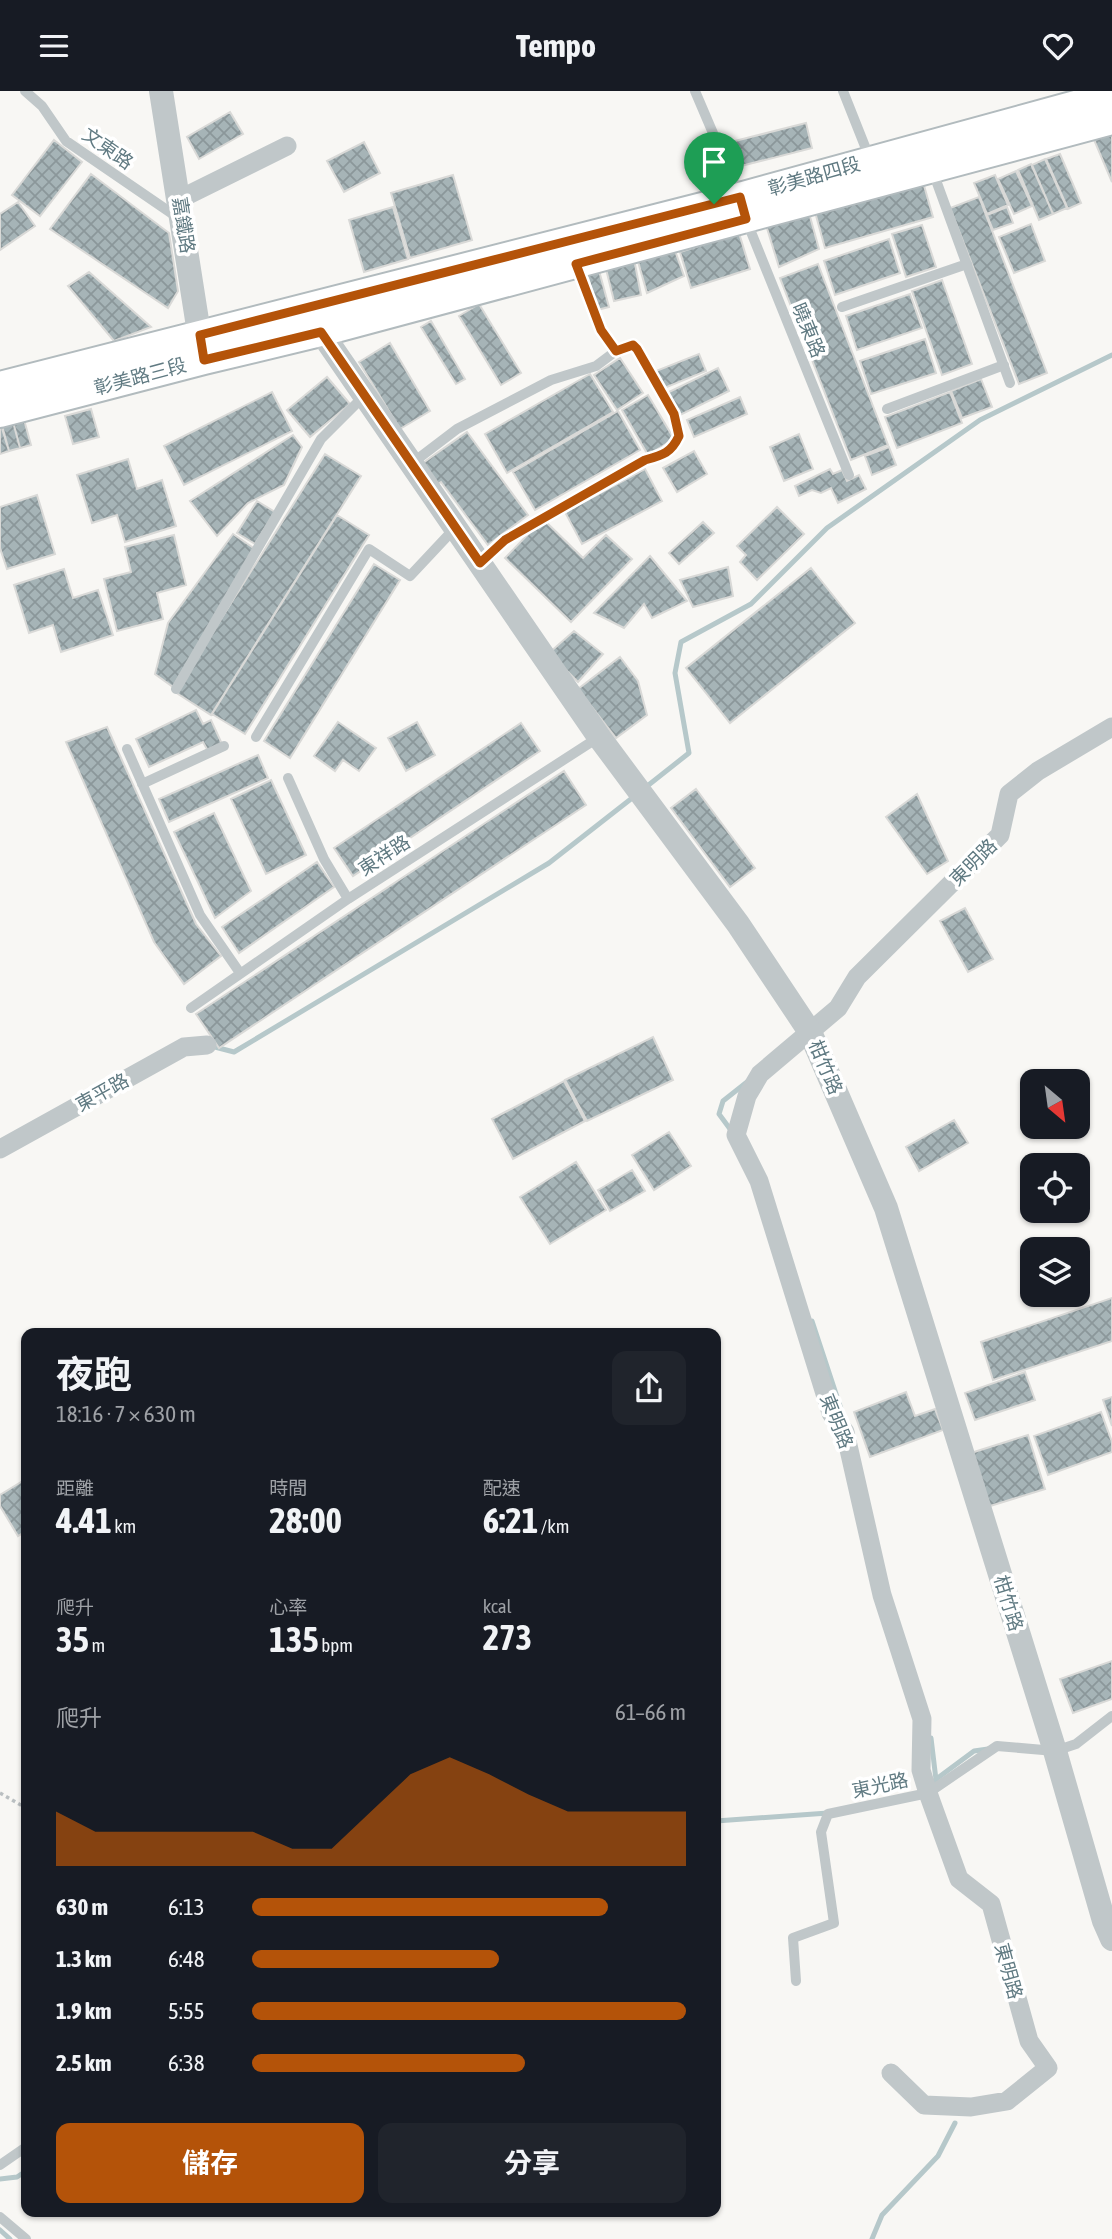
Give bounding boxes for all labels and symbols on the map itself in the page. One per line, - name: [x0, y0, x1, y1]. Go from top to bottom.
- street label: 文東路: [78, 123, 138, 173]
- pin: [684, 132, 744, 204]
- street label: 彰美路四段: [765, 152, 863, 200]
- street label: 嘉鐵路: [169, 195, 199, 255]
- street label: 曉東路: [788, 299, 830, 361]
- street label: 彰美路三段: [91, 353, 189, 399]
- street label: 東祥路: [354, 830, 414, 880]
- street label: 東明路: [945, 834, 1001, 890]
- street label: 柑竹路: [805, 1036, 847, 1098]
- street label: 東平路: [72, 1069, 132, 1115]
- north arrow: [1020, 1069, 1090, 1139]
- street label: 東明路: [816, 1390, 858, 1452]
- street label: 柑竹路: [990, 1573, 1028, 1633]
- street label: 東光路: [850, 1768, 910, 1802]
- street label: 東明路: [991, 1941, 1027, 2001]

